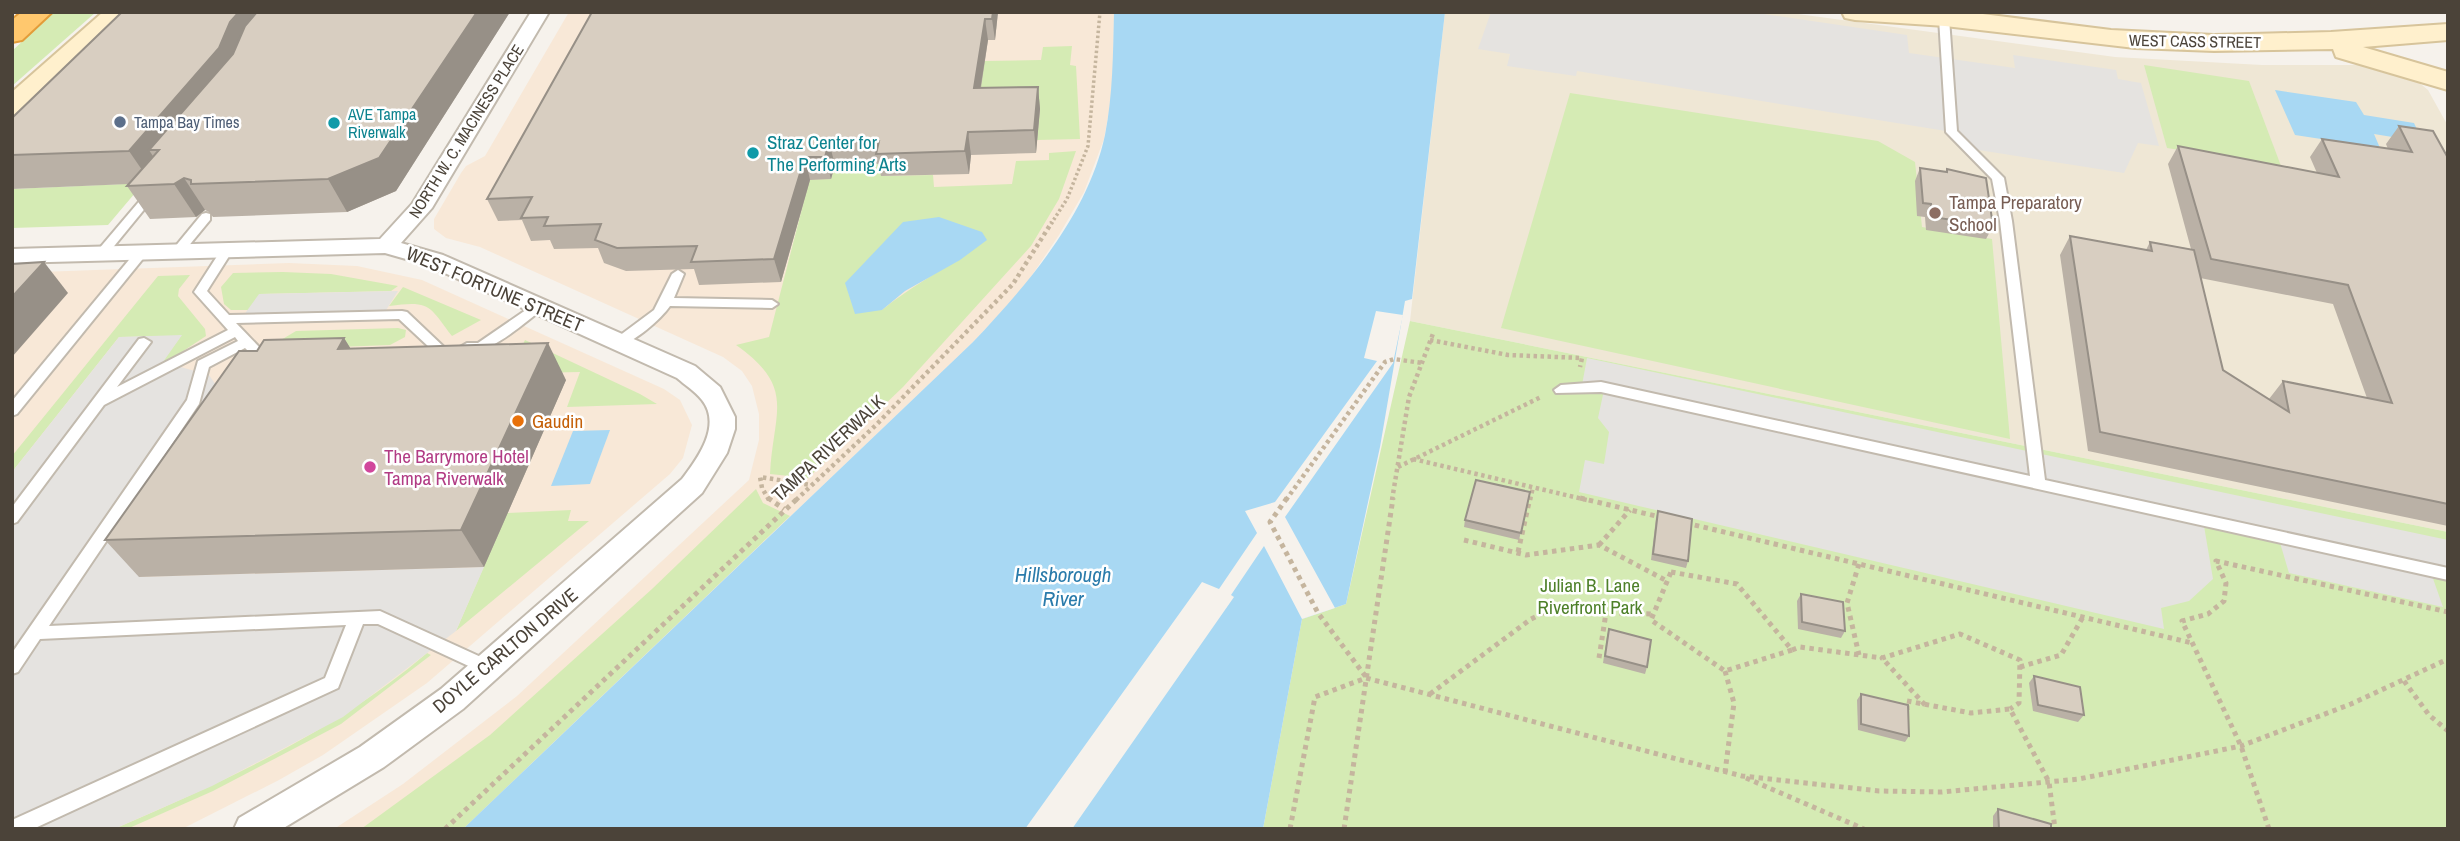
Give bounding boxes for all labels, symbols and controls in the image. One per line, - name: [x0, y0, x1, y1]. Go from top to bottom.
- street label: WEST CASS STREET: [2129, 29, 2261, 53]
- street label: NORTH W. C. MACINESS PLACE: [403, 40, 529, 222]
- place label: AVE Tampa Riverwalk: [347, 103, 417, 143]
- place label: Tampa Bay Times: [134, 111, 239, 133]
- marker: Tampa Bay Times: [112, 114, 128, 130]
- marker: AVE Tampa Riverwalk: [326, 115, 342, 131]
- place label: Straz Center for The Performing Arts: [767, 129, 907, 177]
- marker: Straz Center for The Performing Arts: [745, 145, 761, 161]
- place label: Tampa Preparatory School: [1949, 189, 2082, 237]
- marker: Tampa Preparatory School: [1927, 205, 1943, 221]
- street label: WEST FORTUNE STREET: [403, 240, 588, 338]
- street label: TAMPA RIVERWALK: [766, 388, 891, 507]
- place label: Gaudin: [532, 408, 583, 434]
- marker: Gaudin: [510, 413, 526, 429]
- place label: The Barrymore Hotel Tampa Riverwalk: [384, 443, 529, 491]
- marker: The Barrymore Hotel Tampa Riverwalk: [362, 459, 378, 475]
- water label: Hillsborough River: [1015, 560, 1111, 613]
- park label: Julian B. Lane Riverfront Park: [1538, 572, 1643, 620]
- street label: DOYLE CARLTON DRIVE: [427, 582, 583, 718]

